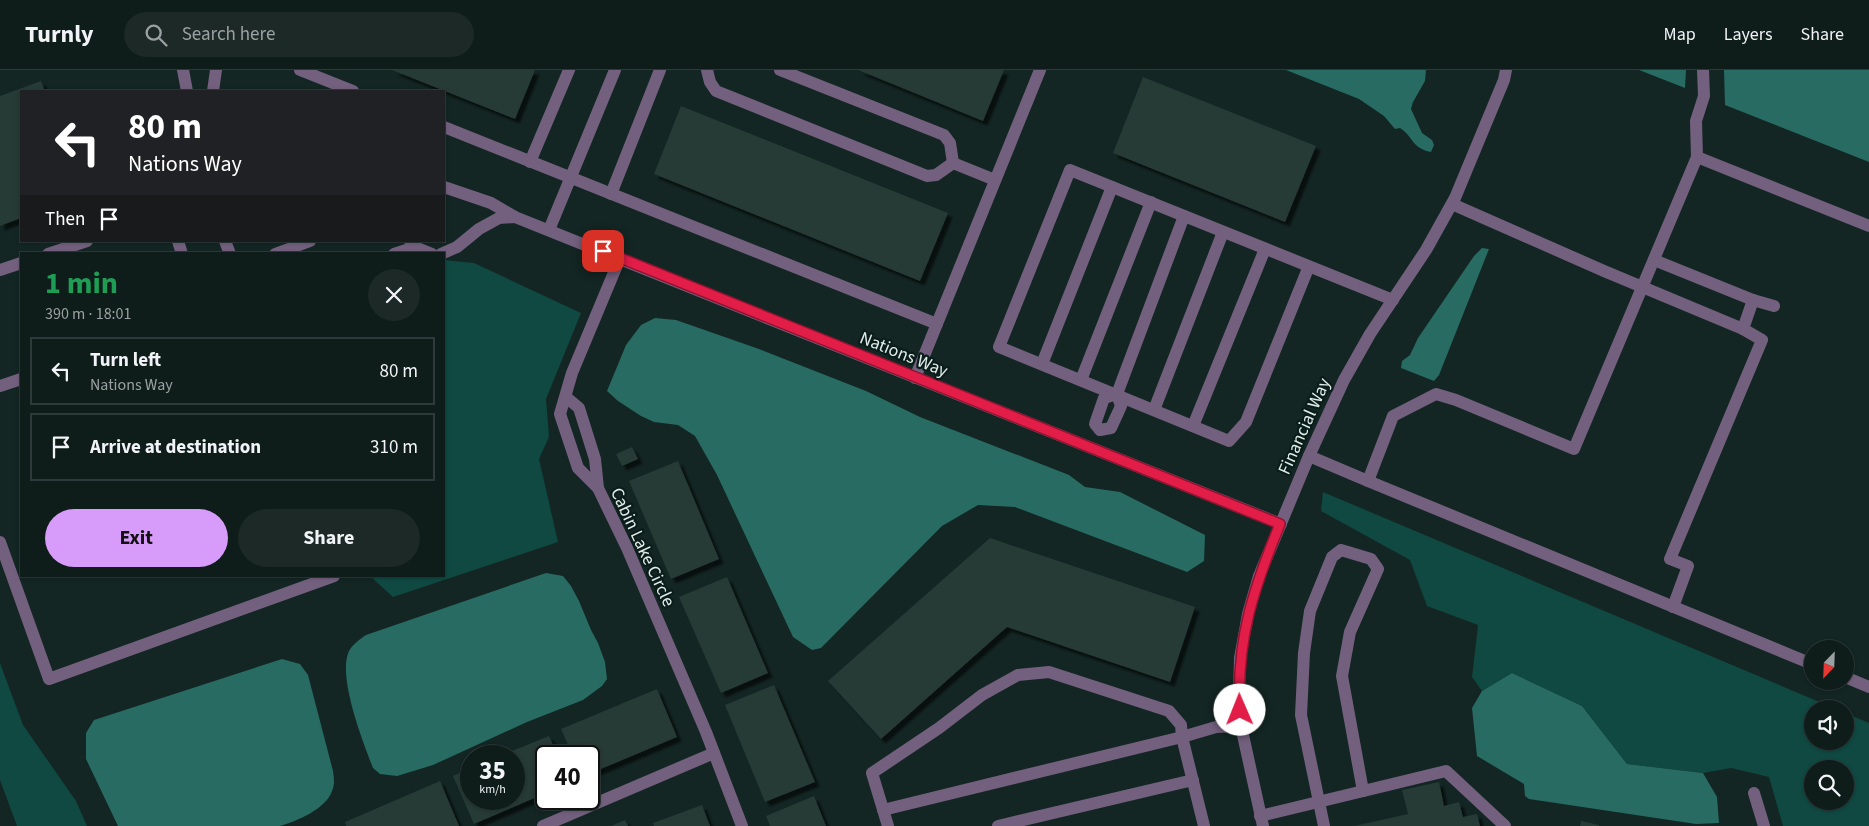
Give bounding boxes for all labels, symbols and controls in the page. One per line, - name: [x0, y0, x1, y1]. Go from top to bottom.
- search box: [124, 12, 474, 57]
- text: Turnly: [25, 17, 94, 52]
- icon: search: [142, 21, 170, 49]
- text: Search here: [182, 21, 275, 48]
- text: Map: [1664, 22, 1696, 47]
- text: Layers: [1724, 22, 1773, 47]
- text: Share: [1801, 22, 1844, 47]
- text: 80 m: [128, 102, 202, 152]
- icon: left: [45, 110, 110, 175]
- text: Nations Way: [128, 148, 242, 180]
- icon: arrive: [95, 205, 123, 233]
- text: Then: [45, 206, 85, 233]
- pin: [582, 230, 624, 272]
- icon: arrive: [589, 237, 617, 265]
- text: 1 min: [45, 262, 118, 305]
- button: close: [368, 269, 420, 321]
- text: 390 m · 18:01: [45, 303, 132, 325]
- street label: Nations Way: [856, 325, 952, 384]
- text: Turn left: [90, 347, 161, 374]
- icon: left: [47, 357, 75, 385]
- text: 80 m: [380, 358, 418, 385]
- street label: Financial Way: [1272, 373, 1337, 478]
- text: Nations Way: [90, 374, 173, 396]
- icon: arrive: [47, 433, 75, 461]
- text: Arrive at destination: [90, 434, 261, 461]
- text: 310 m: [370, 434, 418, 461]
- street label: Cabin Lake Circle: [604, 484, 681, 611]
- button: Exit: [45, 509, 228, 567]
- button: Share: [238, 509, 420, 567]
- north arrow: [1804, 640, 1854, 690]
- map controls: [1804, 640, 1854, 810]
- position arrow: [1213, 683, 1265, 735]
- button: sound: [1804, 700, 1854, 750]
- speed limit sign: 40: [535, 745, 600, 810]
- text: 35: [479, 753, 506, 789]
- button: search: [1804, 760, 1854, 810]
- text: km/h: [479, 781, 506, 798]

